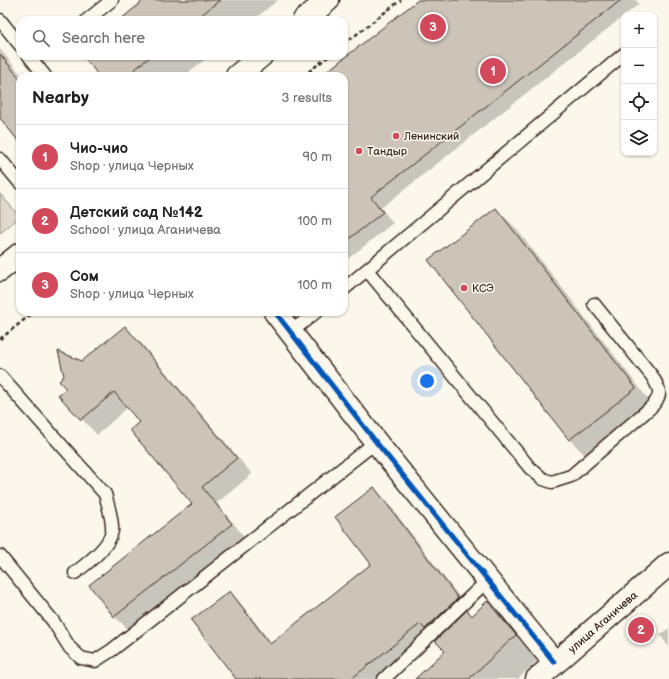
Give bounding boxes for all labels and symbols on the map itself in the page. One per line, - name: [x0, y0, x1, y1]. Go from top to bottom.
- pin: 3: [420, 12, 446, 42]
- pin: 1: [480, 56, 506, 86]
- place label: Ленинский: [403, 130, 459, 143]
- marker: Ленинский: [391, 131, 401, 141]
- place label: Тандыр: [367, 145, 408, 158]
- marker: Тандыр: [354, 146, 364, 156]
- place label: КСЭ: [472, 282, 494, 295]
- marker: КСЭ: [459, 283, 469, 293]
- your location: [417, 371, 437, 391]
- street label: улица Аганичева: [566, 588, 640, 656]
- pin: 2: [628, 615, 654, 645]

